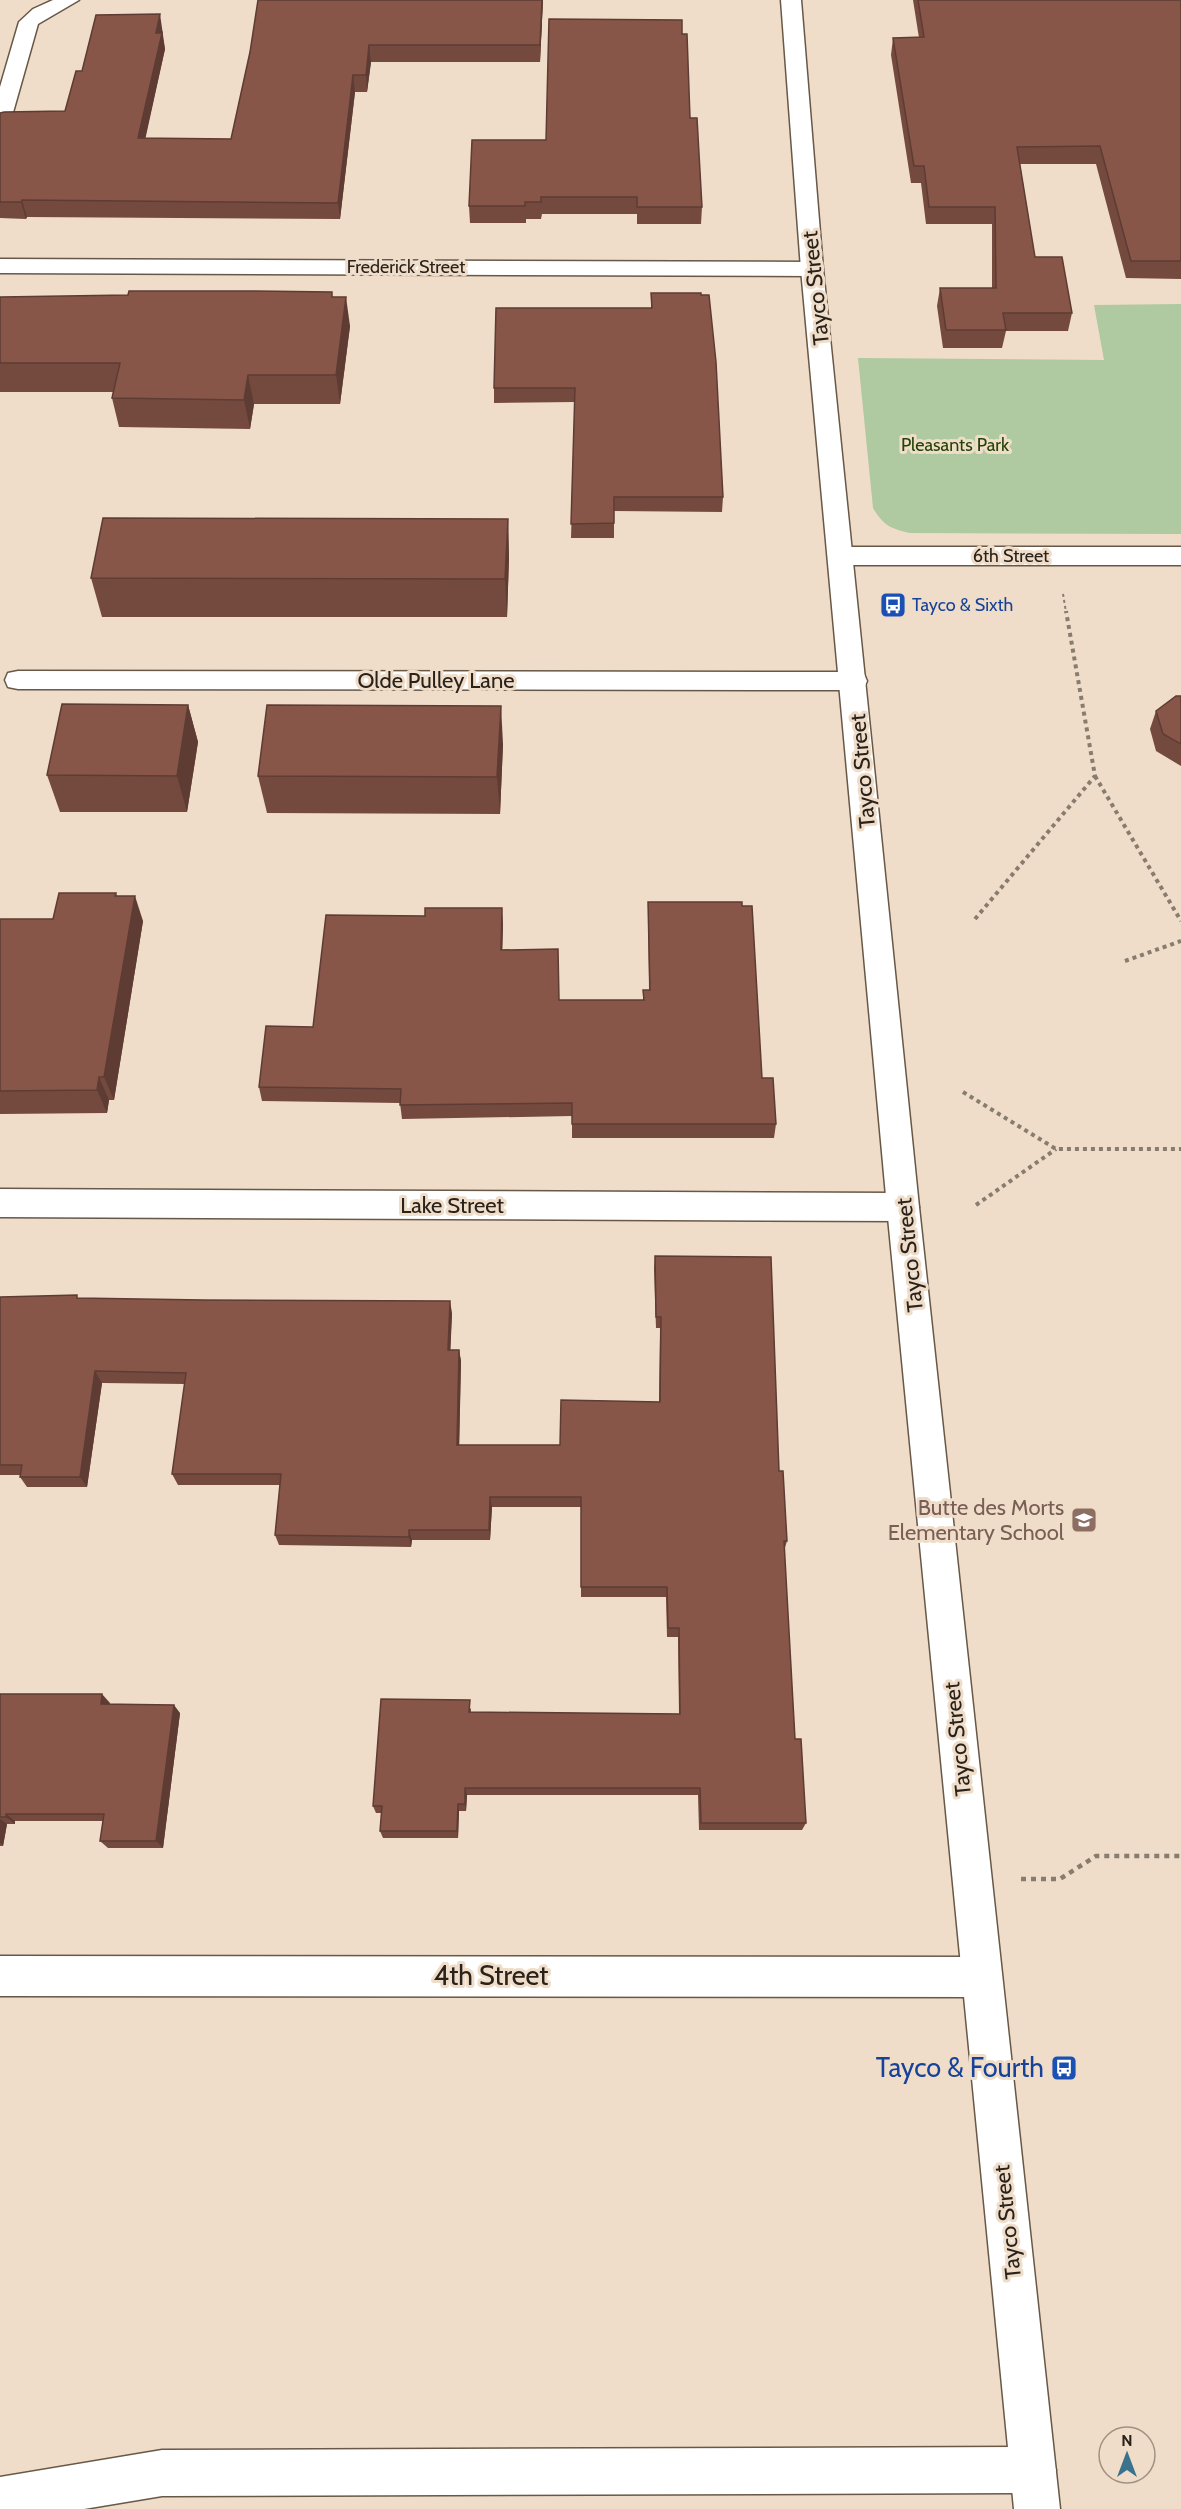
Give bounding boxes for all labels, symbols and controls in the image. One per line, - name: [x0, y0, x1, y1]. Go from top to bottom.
- street label: Tayco Street: [796, 229, 835, 346]
- street label: Frederick Street: [347, 256, 465, 278]
- park label: Pleasants Park: [901, 434, 1010, 456]
- street label: 6th Street: [973, 545, 1049, 567]
- bus stop icon: Tayco & Sixth: [878, 590, 908, 620]
- place label: Tayco & Sixth: [912, 594, 1013, 616]
- street label: Olde Pulley Lane: [358, 667, 514, 694]
- street label: Tayco Street: [844, 712, 881, 829]
- street label: Lake Street: [400, 1192, 504, 1219]
- street label: Tayco Street: [890, 1196, 929, 1313]
- place label: Butte des Morts Elementary School: [888, 1494, 1065, 1546]
- school or university icon: Butte des Morts Elementary School: [1069, 1505, 1099, 1535]
- street label: Tayco Street: [938, 1680, 977, 1797]
- street label: 4th Street: [434, 1959, 548, 1992]
- place label: Tayco & Fourth: [876, 2051, 1044, 2084]
- bus stop icon: Tayco & Fourth: [1049, 2053, 1079, 2083]
- street label: Tayco Street: [988, 2163, 1027, 2280]
- north arrow: [1097, 2425, 1157, 2485]
- text: N: [1121, 2431, 1133, 2450]

